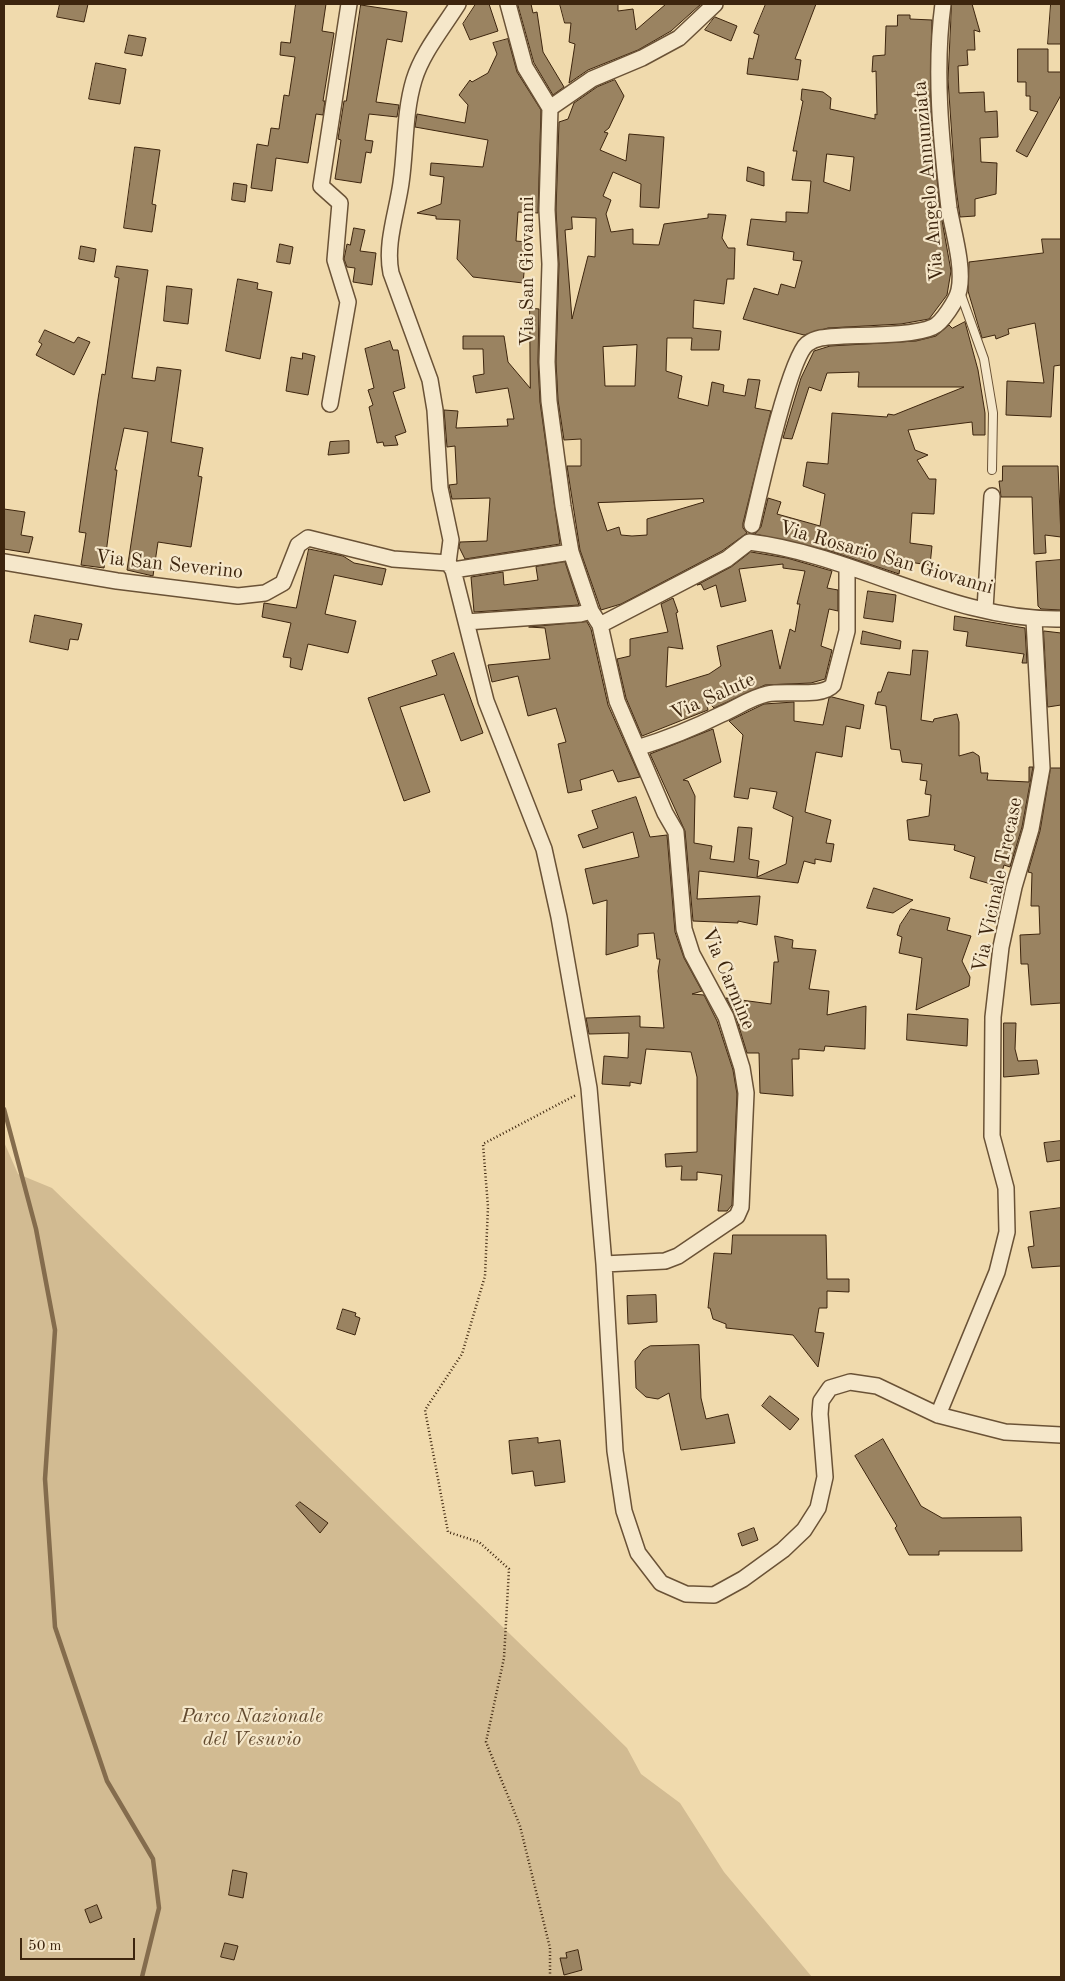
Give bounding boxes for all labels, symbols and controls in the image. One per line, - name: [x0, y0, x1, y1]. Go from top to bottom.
- street label: Via Angelo Annunziata: [908, 79, 950, 283]
- street label: Via San Giovanni: [516, 196, 540, 346]
- street label: Via Rosario San Giovanni: [776, 516, 996, 600]
- street label: Via San Severino: [94, 545, 244, 585]
- street label: Via Salute: [667, 668, 759, 726]
- street label: Via Vicinale Trecase: [968, 795, 1028, 975]
- street label: Via Carmine: [696, 925, 760, 1033]
- park label: Parco Nazionale del Vesuvio: [181, 1705, 323, 1752]
- scale bar: [22, 1928, 138, 1960]
- text: 50 m: [28, 1939, 62, 1954]

